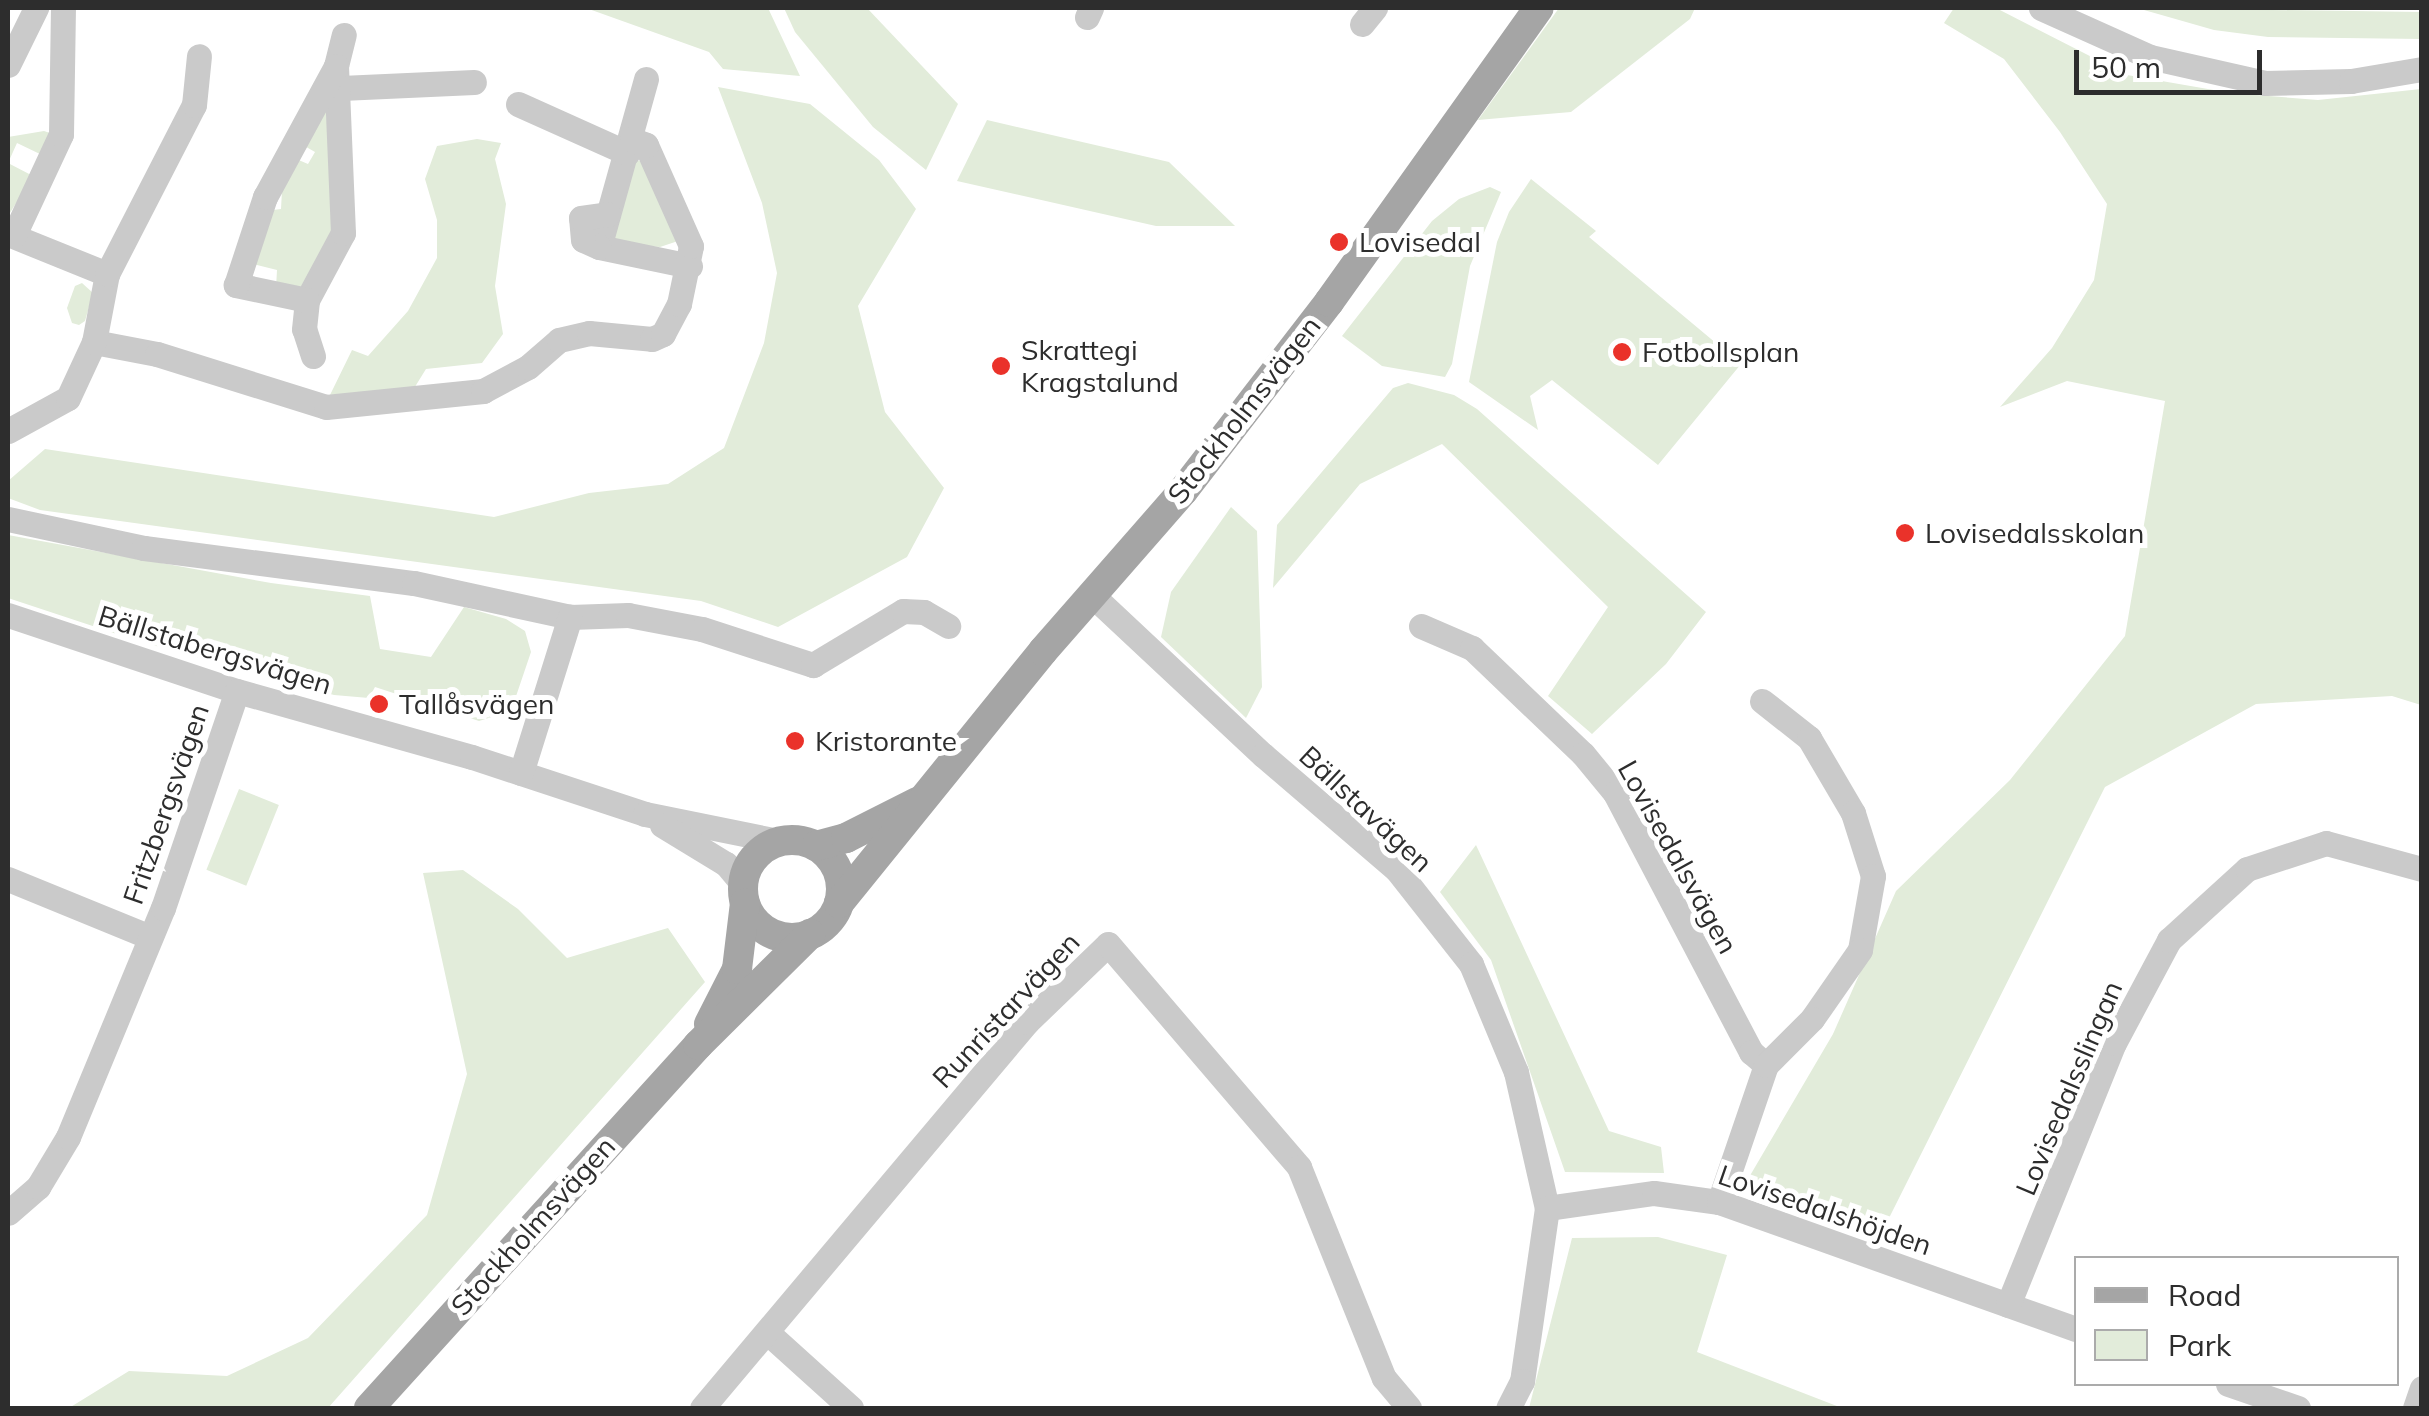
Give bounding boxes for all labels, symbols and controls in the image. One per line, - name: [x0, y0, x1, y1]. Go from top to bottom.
- scale bar: [2079, 30, 2266, 92]
- text: 50 m: [2091, 48, 2161, 86]
- place label: Lovisedal: [1359, 225, 1481, 259]
- marker: Lovisedal: [1328, 231, 1350, 253]
- street label: Stockholmsvägen: [1160, 310, 1328, 510]
- place label: Skrattegi Kragstalund: [1021, 333, 1179, 399]
- place label: Fotbollsplan: [1642, 335, 1800, 369]
- marker: Fotbollsplan: [1611, 341, 1633, 363]
- marker: Skrattegi Kragstalund: [990, 355, 1012, 377]
- place label: Lovisedalsskolan: [1925, 516, 2145, 550]
- marker: Lovisedalsskolan: [1894, 522, 1916, 544]
- street label: Bällstabergsvägen: [94, 599, 336, 701]
- place label: Tallåsvägen: [399, 687, 555, 721]
- marker: Tallåsvägen: [368, 693, 390, 715]
- street label: Fritzbergsvägen: [116, 700, 216, 908]
- place label: Kristorante: [815, 724, 957, 758]
- marker: Kristorante: [784, 730, 806, 752]
- street label: Bällstavägen: [1293, 739, 1439, 879]
- street label: Lovisedalsvägen: [1611, 755, 1745, 959]
- street label: Runristarvägen: [925, 925, 1087, 1095]
- street label: Lovisedalsslingan: [2009, 976, 2129, 1200]
- street label: Stockholmsvägen: [444, 1130, 622, 1322]
- street label: Lovisedalshöjden: [1714, 1158, 1936, 1262]
- legend: [2074, 1256, 2399, 1386]
- text: Road: [2168, 1276, 2242, 1314]
- text: Park: [2168, 1326, 2231, 1364]

